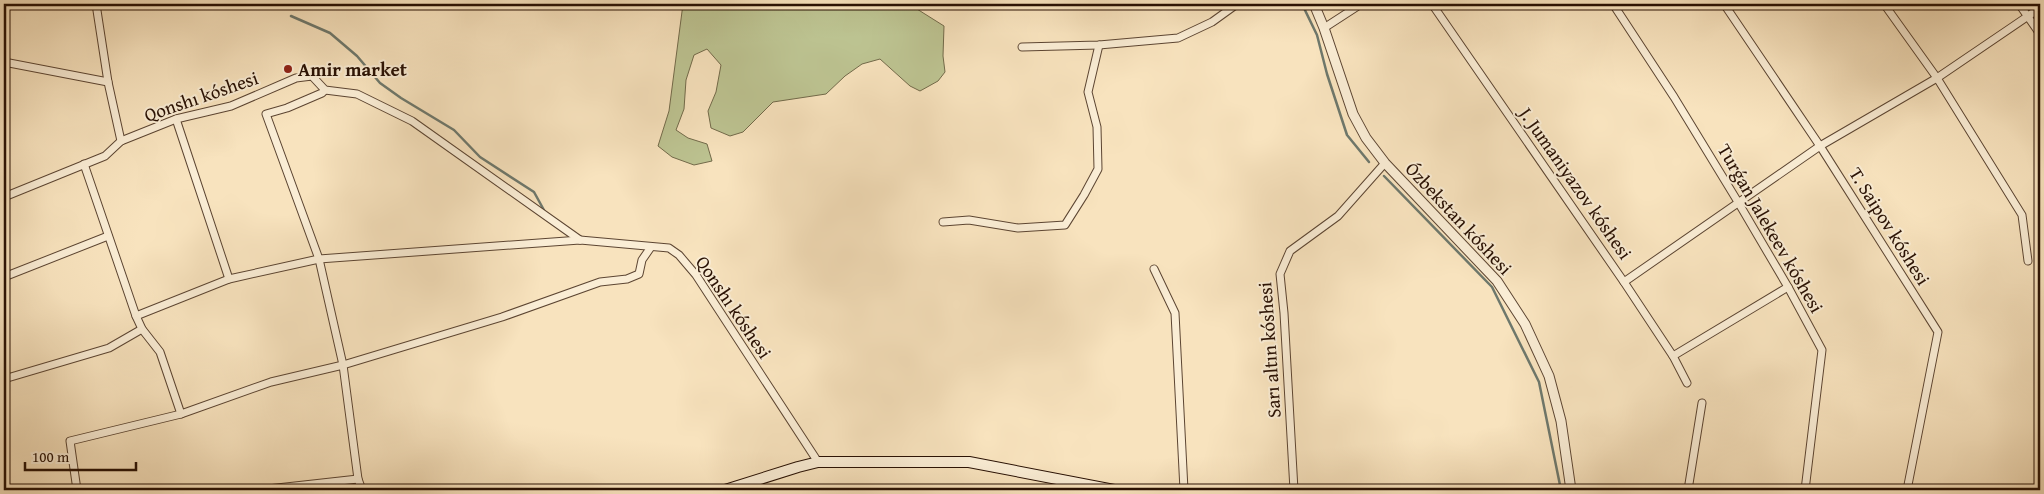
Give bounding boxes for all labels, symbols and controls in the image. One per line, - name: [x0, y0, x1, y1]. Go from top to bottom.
- place label: Amir market: [298, 55, 408, 83]
- street label: Qonshı kóshesi: [140, 63, 262, 129]
- marker: Amir market: [282, 63, 294, 75]
- street label: J. Jumaniyazov kóshesi: [1512, 99, 1639, 265]
- street label: Turǵan Jalekeev kóshesi: [1711, 138, 1831, 318]
- street label: Ózbekstan kóshesi: [1399, 155, 1519, 281]
- street label: T. Saipov kóshesi: [1843, 162, 1937, 290]
- street label: Qonshı kóshesi: [689, 250, 779, 364]
- street label: Sarı altın kóshesi: [1250, 281, 1288, 419]
- scale bar: [25, 439, 136, 471]
- text: 100 m: [32, 446, 70, 467]

